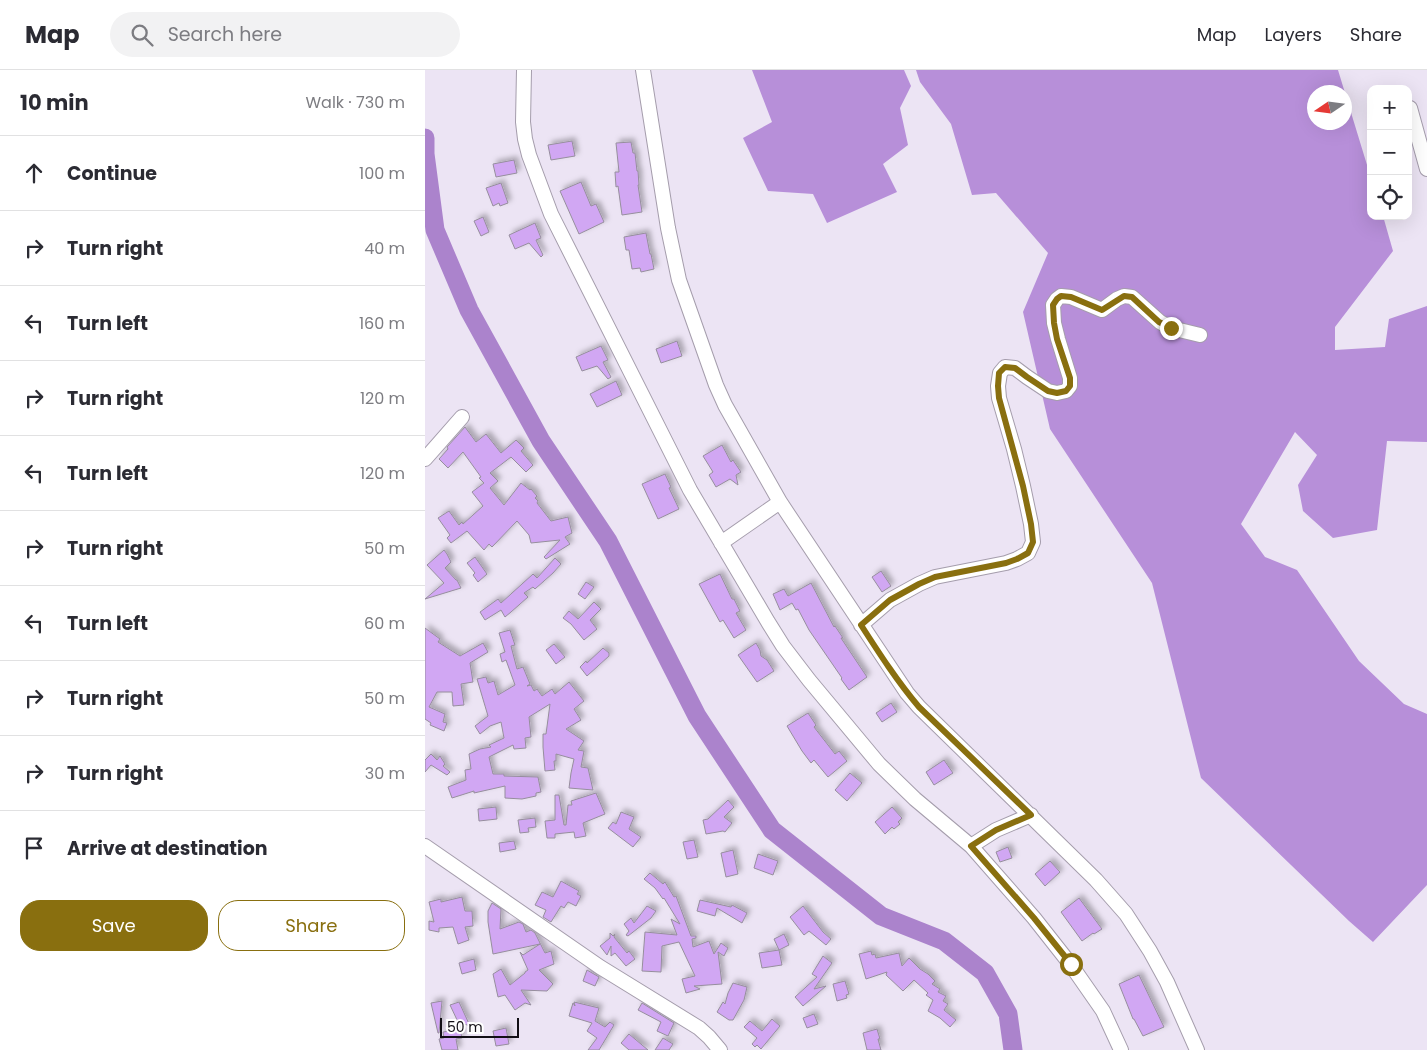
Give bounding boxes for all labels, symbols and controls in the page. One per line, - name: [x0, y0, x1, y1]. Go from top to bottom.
- search box: [110, 12, 460, 57]
- text: Map: [25, 18, 80, 51]
- icon: search: [128, 21, 156, 49]
- text: Search here: [168, 21, 282, 48]
- text: Map: [1197, 22, 1237, 47]
- text: Layers: [1265, 22, 1322, 47]
- text: Share: [1350, 22, 1402, 47]
- north arrow: [1307, 85, 1352, 130]
- map controls: [1367, 85, 1412, 220]
- button: +: [1367, 85, 1412, 130]
- text: 10 min: [20, 88, 89, 117]
- text: Walk · 730 m: [305, 91, 405, 114]
- button: −: [1367, 130, 1412, 175]
- icon: ahead: [20, 159, 48, 187]
- text: Continue: [67, 160, 157, 187]
- text: 100 m: [359, 162, 405, 185]
- button: locate: [1367, 175, 1412, 220]
- icon: right: [20, 234, 48, 262]
- text: Turn right: [67, 235, 163, 262]
- text: 40 m: [364, 237, 405, 260]
- icon: left: [20, 309, 48, 337]
- text: Turn left: [67, 310, 148, 337]
- text: 160 m: [359, 312, 405, 335]
- route end: [1160, 317, 1183, 340]
- icon: right: [20, 384, 48, 412]
- text: Turn right: [67, 385, 163, 412]
- text: 120 m: [360, 387, 405, 410]
- icon: left: [20, 459, 48, 487]
- text: Turn left: [67, 460, 148, 487]
- text: 120 m: [360, 462, 405, 485]
- icon: right: [20, 534, 48, 562]
- text: Turn right: [67, 535, 163, 562]
- text: 50 m: [364, 537, 405, 560]
- icon: left: [20, 609, 48, 637]
- text: Turn left: [67, 610, 148, 637]
- text: 60 m: [364, 612, 405, 635]
- icon: right: [20, 684, 48, 712]
- text: Turn right: [67, 685, 163, 712]
- text: 50 m: [364, 687, 405, 710]
- icon: right: [20, 759, 48, 787]
- text: Turn right: [67, 760, 163, 787]
- text: 30 m: [365, 762, 405, 785]
- icon: arrive: [20, 834, 48, 862]
- text: Arrive at destination: [67, 835, 268, 862]
- button: Save: [20, 900, 208, 951]
- button: Share: [218, 900, 405, 951]
- route start: [1060, 953, 1083, 976]
- scale bar: [440, 1015, 519, 1038]
- text: 50 m: [447, 1017, 483, 1037]

